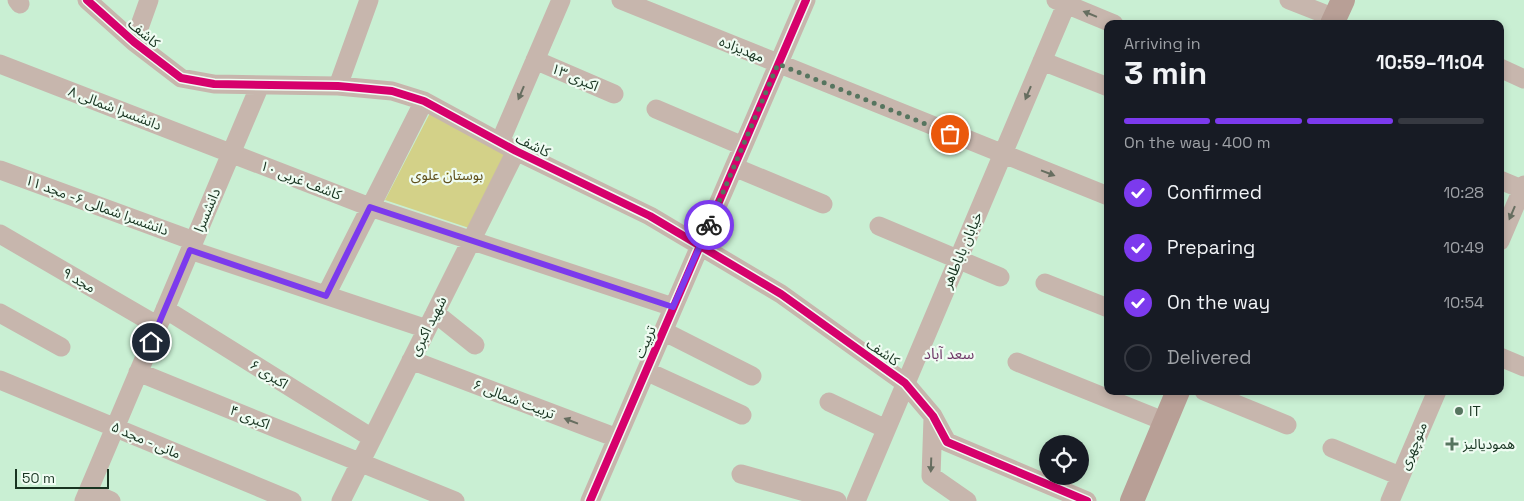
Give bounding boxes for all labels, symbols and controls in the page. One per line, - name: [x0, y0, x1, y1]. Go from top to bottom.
- one-way arrow: [1082, 10, 1097, 18]
- street label: کاشف: [124, 14, 164, 52]
- street label: مهدیزاده: [717, 32, 767, 66]
- text: Arriving in: [1124, 33, 1201, 54]
- text: 10:59–11:04: [1376, 50, 1484, 75]
- text: 3 min: [1124, 53, 1207, 93]
- street label: اکبری ۱۳: [549, 59, 601, 95]
- street label: دانشسرا شمالی ۸: [66, 82, 164, 134]
- one-way arrow: [516, 86, 524, 100]
- one-way arrow: [1024, 86, 1032, 100]
- pin: [929, 113, 971, 155]
- icon: bag: [936, 120, 964, 148]
- street label: کاشف: [513, 129, 553, 161]
- text: On the way · 400 m: [1124, 132, 1270, 153]
- street label: کاشف غربی ۱۰: [258, 156, 344, 204]
- park label: بوستان علوی: [411, 166, 483, 184]
- one-way arrow: [1040, 170, 1055, 177]
- street label: دانشسرا شمالی ۶- مجد ۱۱: [23, 171, 171, 239]
- icon: check: [1124, 179, 1152, 207]
- text: Confirmed: [1167, 180, 1262, 205]
- text: 10:28: [1443, 182, 1484, 203]
- street label: دانشسرا: [190, 185, 224, 235]
- courier: [684, 200, 734, 250]
- one-way arrow: [1508, 206, 1516, 221]
- street label: خیابان باباطاهر: [937, 209, 986, 292]
- icon: bike: [695, 211, 723, 239]
- icon: check: [1124, 234, 1152, 262]
- text: Preparing: [1167, 235, 1255, 260]
- text: 10:49: [1443, 237, 1484, 258]
- street label: مجد ۹: [59, 263, 99, 297]
- icon: check: [1124, 289, 1152, 317]
- text: On the way: [1167, 290, 1270, 315]
- text: 10:54: [1443, 292, 1484, 313]
- street label: شهید اکبری: [405, 293, 451, 359]
- pin: [130, 321, 172, 363]
- street label: تربیت: [630, 323, 660, 361]
- icon: home: [137, 328, 165, 356]
- street label: کاشف: [863, 334, 903, 370]
- district label: سعد آباد: [924, 344, 974, 363]
- text: Delivered: [1167, 345, 1252, 370]
- street label: اکبری ۶: [247, 355, 291, 393]
- street label: تربیت شمالی ۶: [471, 375, 557, 423]
- street label: اکبری ۴: [227, 401, 273, 433]
- place label: IT: [1469, 402, 1481, 420]
- marker: IT: [1453, 405, 1465, 417]
- street label: مانی - مجد ۵: [109, 417, 183, 463]
- one-way arrow: [564, 417, 579, 424]
- street label: منوچهری: [1395, 419, 1432, 473]
- map controls: [1039, 435, 1089, 485]
- button: locate: [1039, 435, 1089, 485]
- place label: همودیالیز: [1462, 435, 1515, 453]
- marker: همودیالیز: [1445, 437, 1459, 451]
- one-way arrow: [927, 457, 935, 473]
- scale bar: [15, 466, 109, 489]
- text: 50 m: [22, 469, 55, 487]

